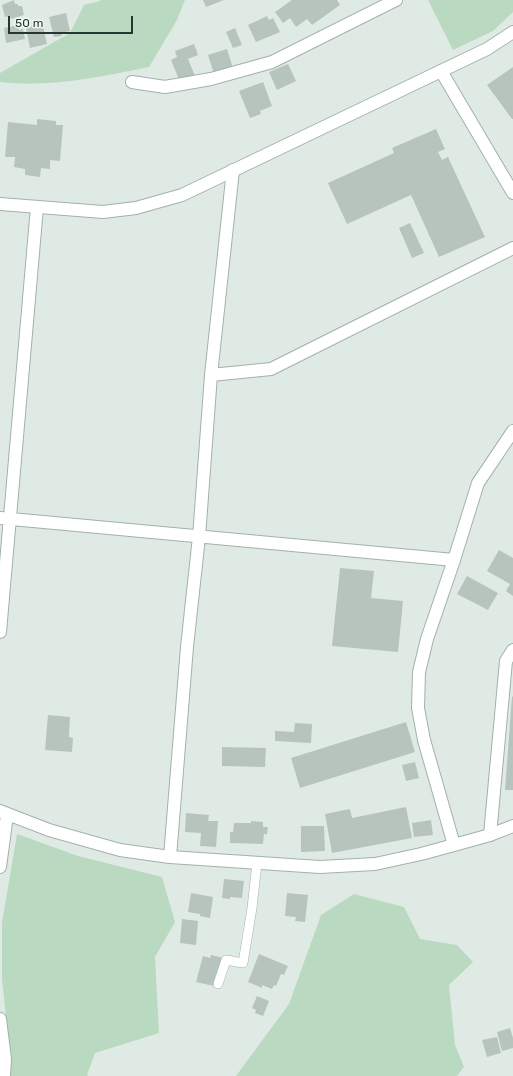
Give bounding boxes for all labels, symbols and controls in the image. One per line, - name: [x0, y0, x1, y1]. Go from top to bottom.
- scale bar: [10, 8, 135, 34]
- text: 50 m: [15, 16, 43, 30]

